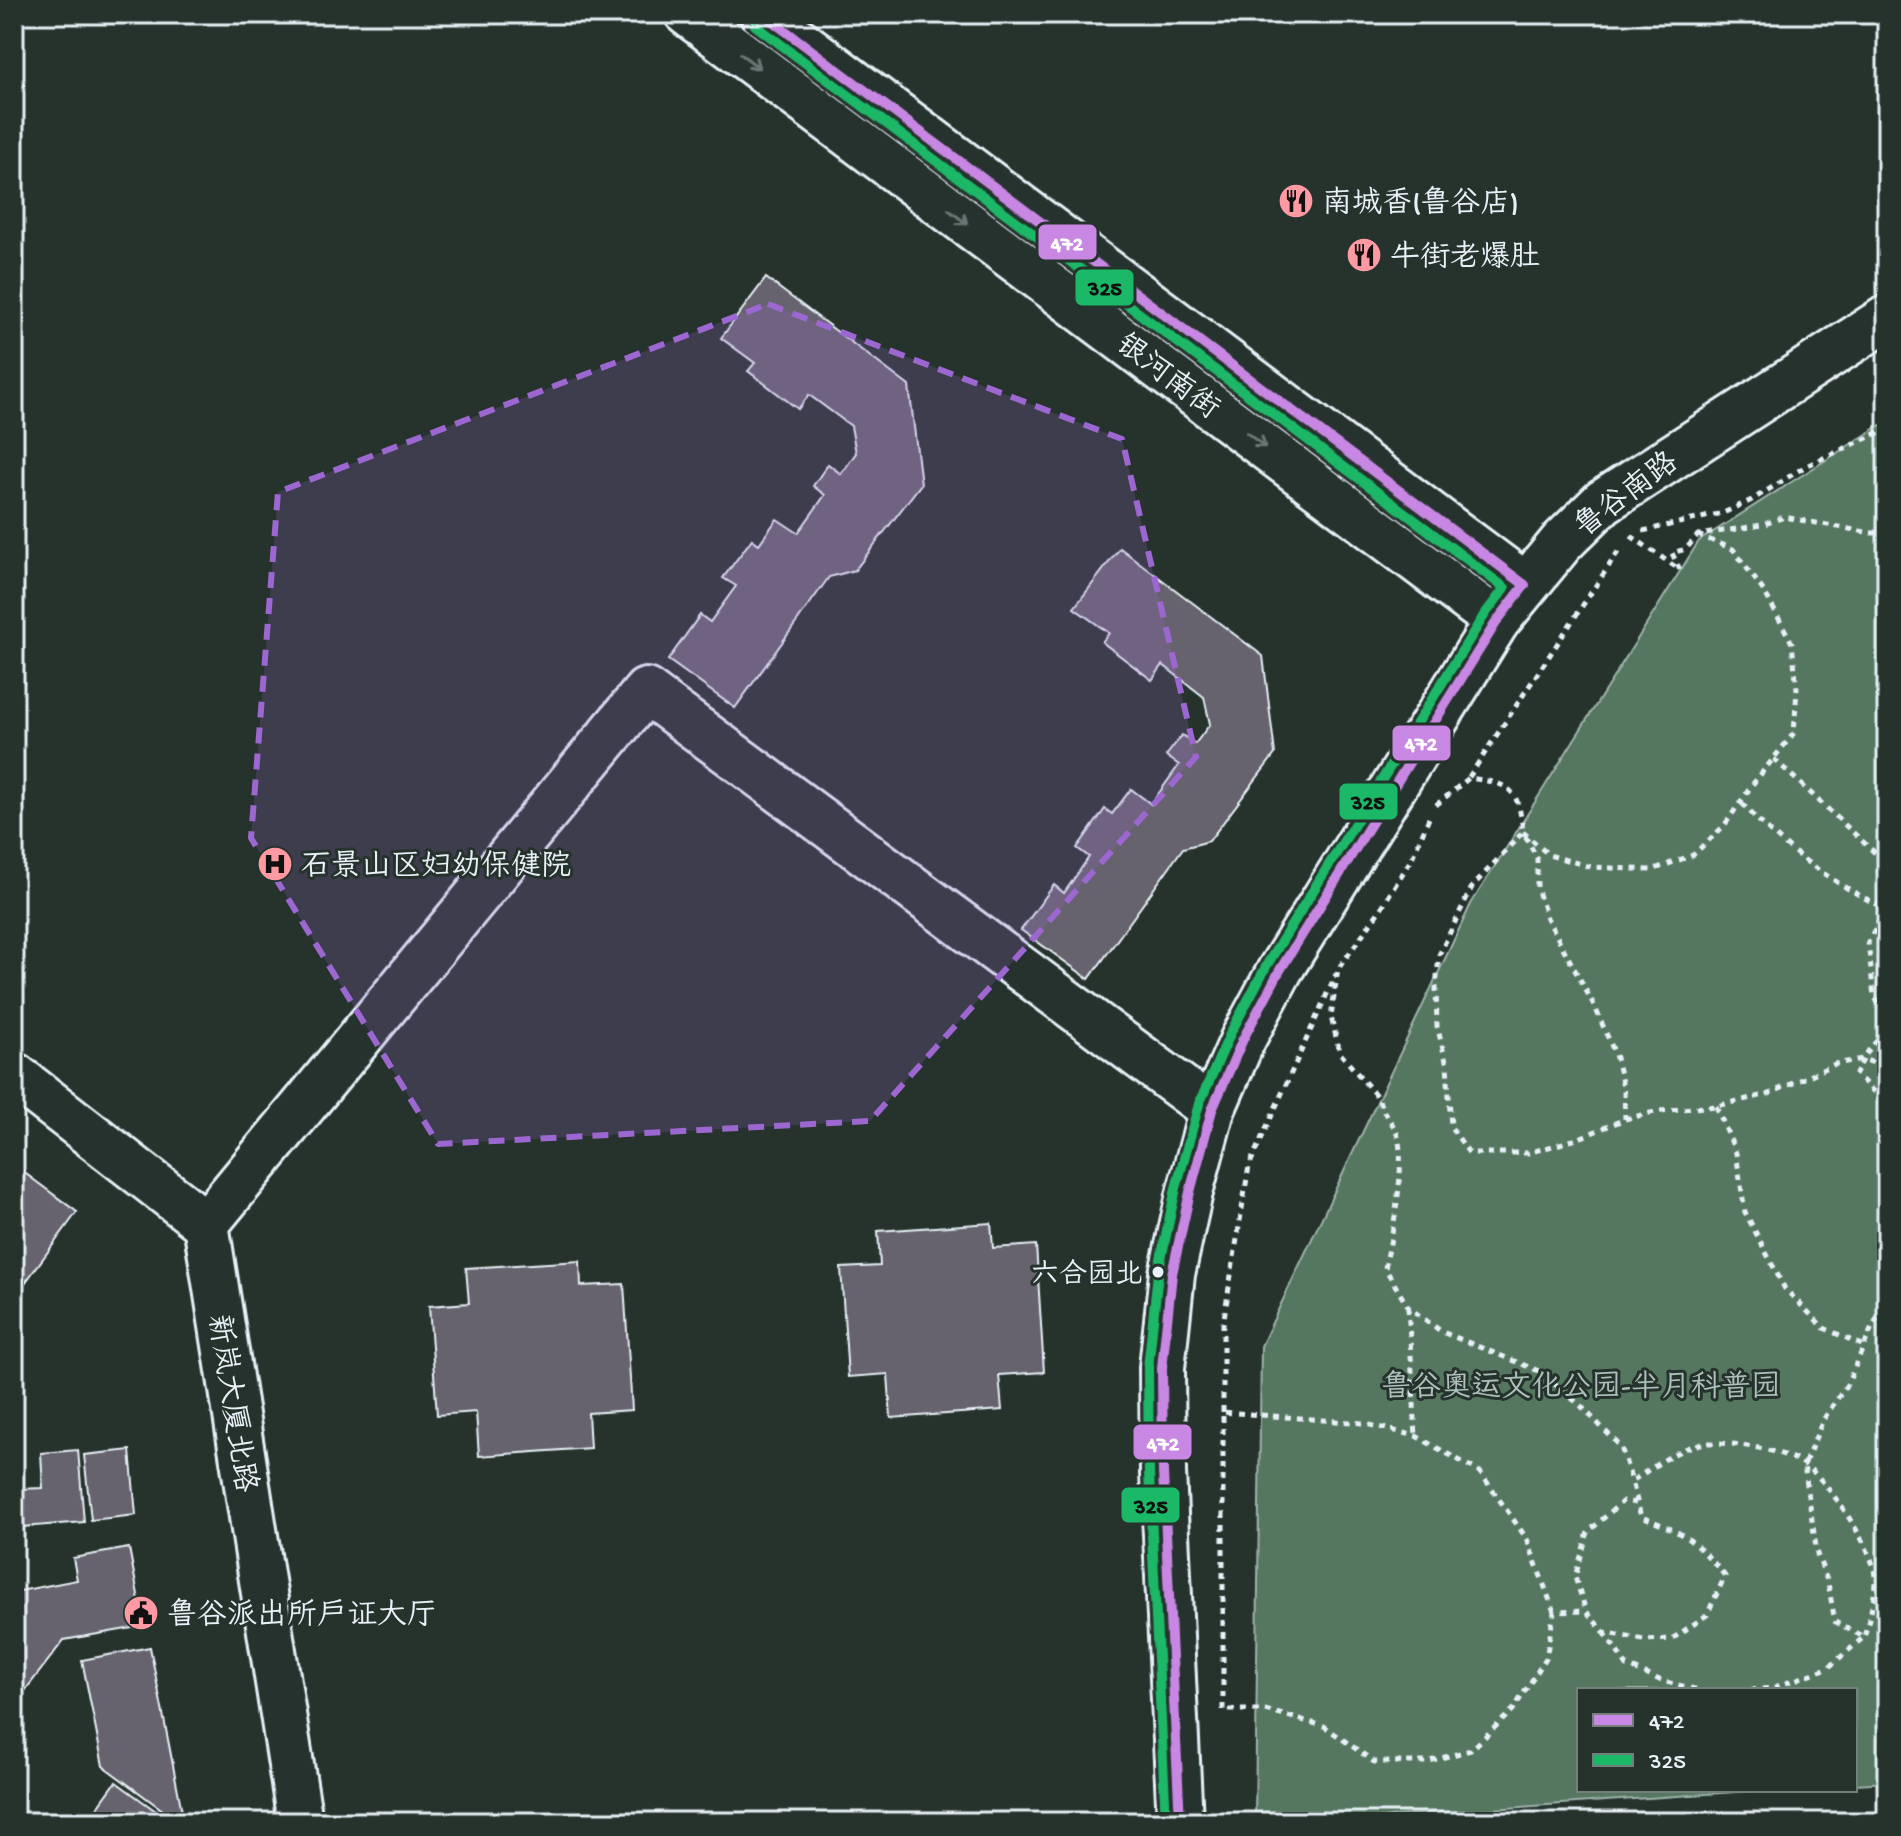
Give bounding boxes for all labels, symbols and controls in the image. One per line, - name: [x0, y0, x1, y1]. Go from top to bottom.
- one-way arrow: [739, 52, 760, 69]
- restaurant icon: 南城香(鲁谷店): [1277, 182, 1315, 220]
- place label: 南城香(鲁谷店): [1322, 185, 1519, 223]
- one-way arrow: [947, 208, 968, 225]
- line badge: 472: [1037, 223, 1098, 261]
- text: 472: [1050, 233, 1084, 259]
- restaurant icon: 牛街老爆肚: [1345, 236, 1383, 274]
- place label: 牛街老爆肚: [1390, 240, 1540, 277]
- line badge: 325: [1074, 268, 1135, 307]
- text: 325: [1087, 278, 1122, 304]
- street label: 银河南街: [1108, 327, 1226, 429]
- one-way arrow: [1244, 432, 1266, 448]
- street label: 鲁谷南路: [1567, 444, 1686, 547]
- line badge: 472: [1391, 724, 1452, 762]
- text: 472: [1404, 733, 1438, 759]
- line badge: 325: [1338, 782, 1399, 821]
- text: 325: [1350, 792, 1385, 818]
- hospital icon: 石景山区妇幼保健院: [256, 845, 294, 883]
- place label: 石景山区妇幼保健院: [301, 849, 571, 886]
- place label: 六合园北: [1031, 1258, 1143, 1293]
- marker: 六合园北: [1150, 1264, 1166, 1280]
- street label: 新岚大厦北路: [198, 1312, 263, 1495]
- park label: 鲁谷奥运文化公园-半月科普园: [1381, 1369, 1781, 1407]
- line badge: 472: [1132, 1423, 1193, 1461]
- text: 472: [1146, 1433, 1180, 1459]
- line badge: 325: [1120, 1486, 1181, 1524]
- text: 325: [1133, 1496, 1168, 1522]
- public building icon: 鲁谷派出所户证大厅: [122, 1594, 160, 1632]
- place label: 鲁谷派出所户证大厅: [167, 1597, 437, 1635]
- legend: [1577, 1688, 1857, 1792]
- text: 472: [1649, 1709, 1685, 1738]
- text: 325: [1648, 1749, 1686, 1778]

